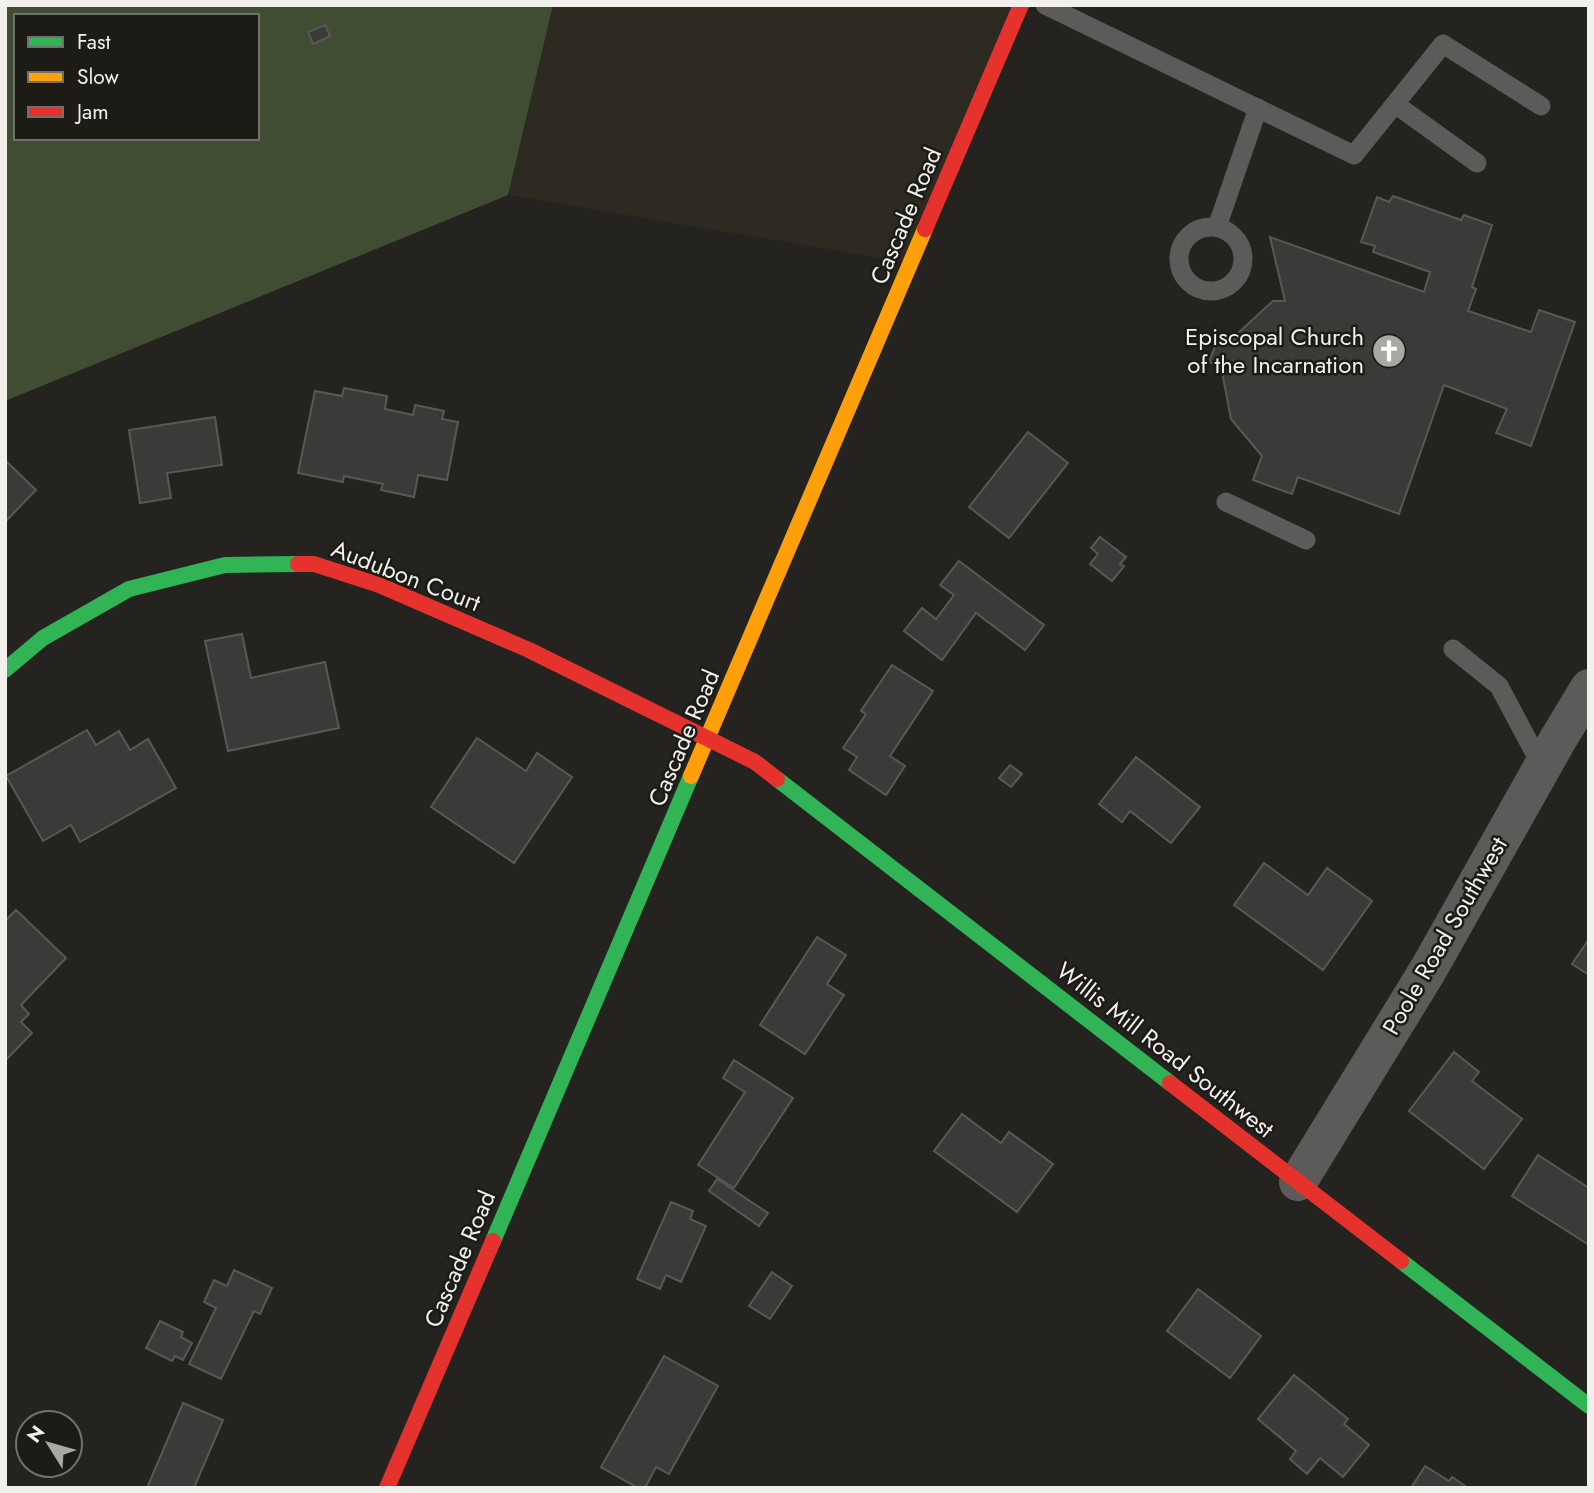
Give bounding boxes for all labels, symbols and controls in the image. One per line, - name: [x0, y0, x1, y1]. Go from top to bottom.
- legend: [14, 14, 259, 140]
- text: Fast: [77, 27, 110, 57]
- text: Slow: [77, 62, 119, 92]
- text: Jam: [74, 97, 109, 127]
- street label: Cascade Road: [861, 142, 950, 290]
- place label: Episcopal Church of the Incarnation: [1185, 319, 1364, 382]
- church icon: Episcopal Church of the Incarnation: [1370, 332, 1408, 370]
- street label: Audubon Court: [327, 531, 486, 620]
- street label: Cascade Road: [639, 664, 728, 812]
- street label: Poole Road Southwest: [1374, 830, 1516, 1041]
- street label: Willis Mill Road Southwest: [1049, 953, 1282, 1146]
- street label: Cascade Road: [415, 1185, 504, 1333]
- north arrow: [14, 1409, 84, 1479]
- text: N: [20, 1420, 51, 1448]

